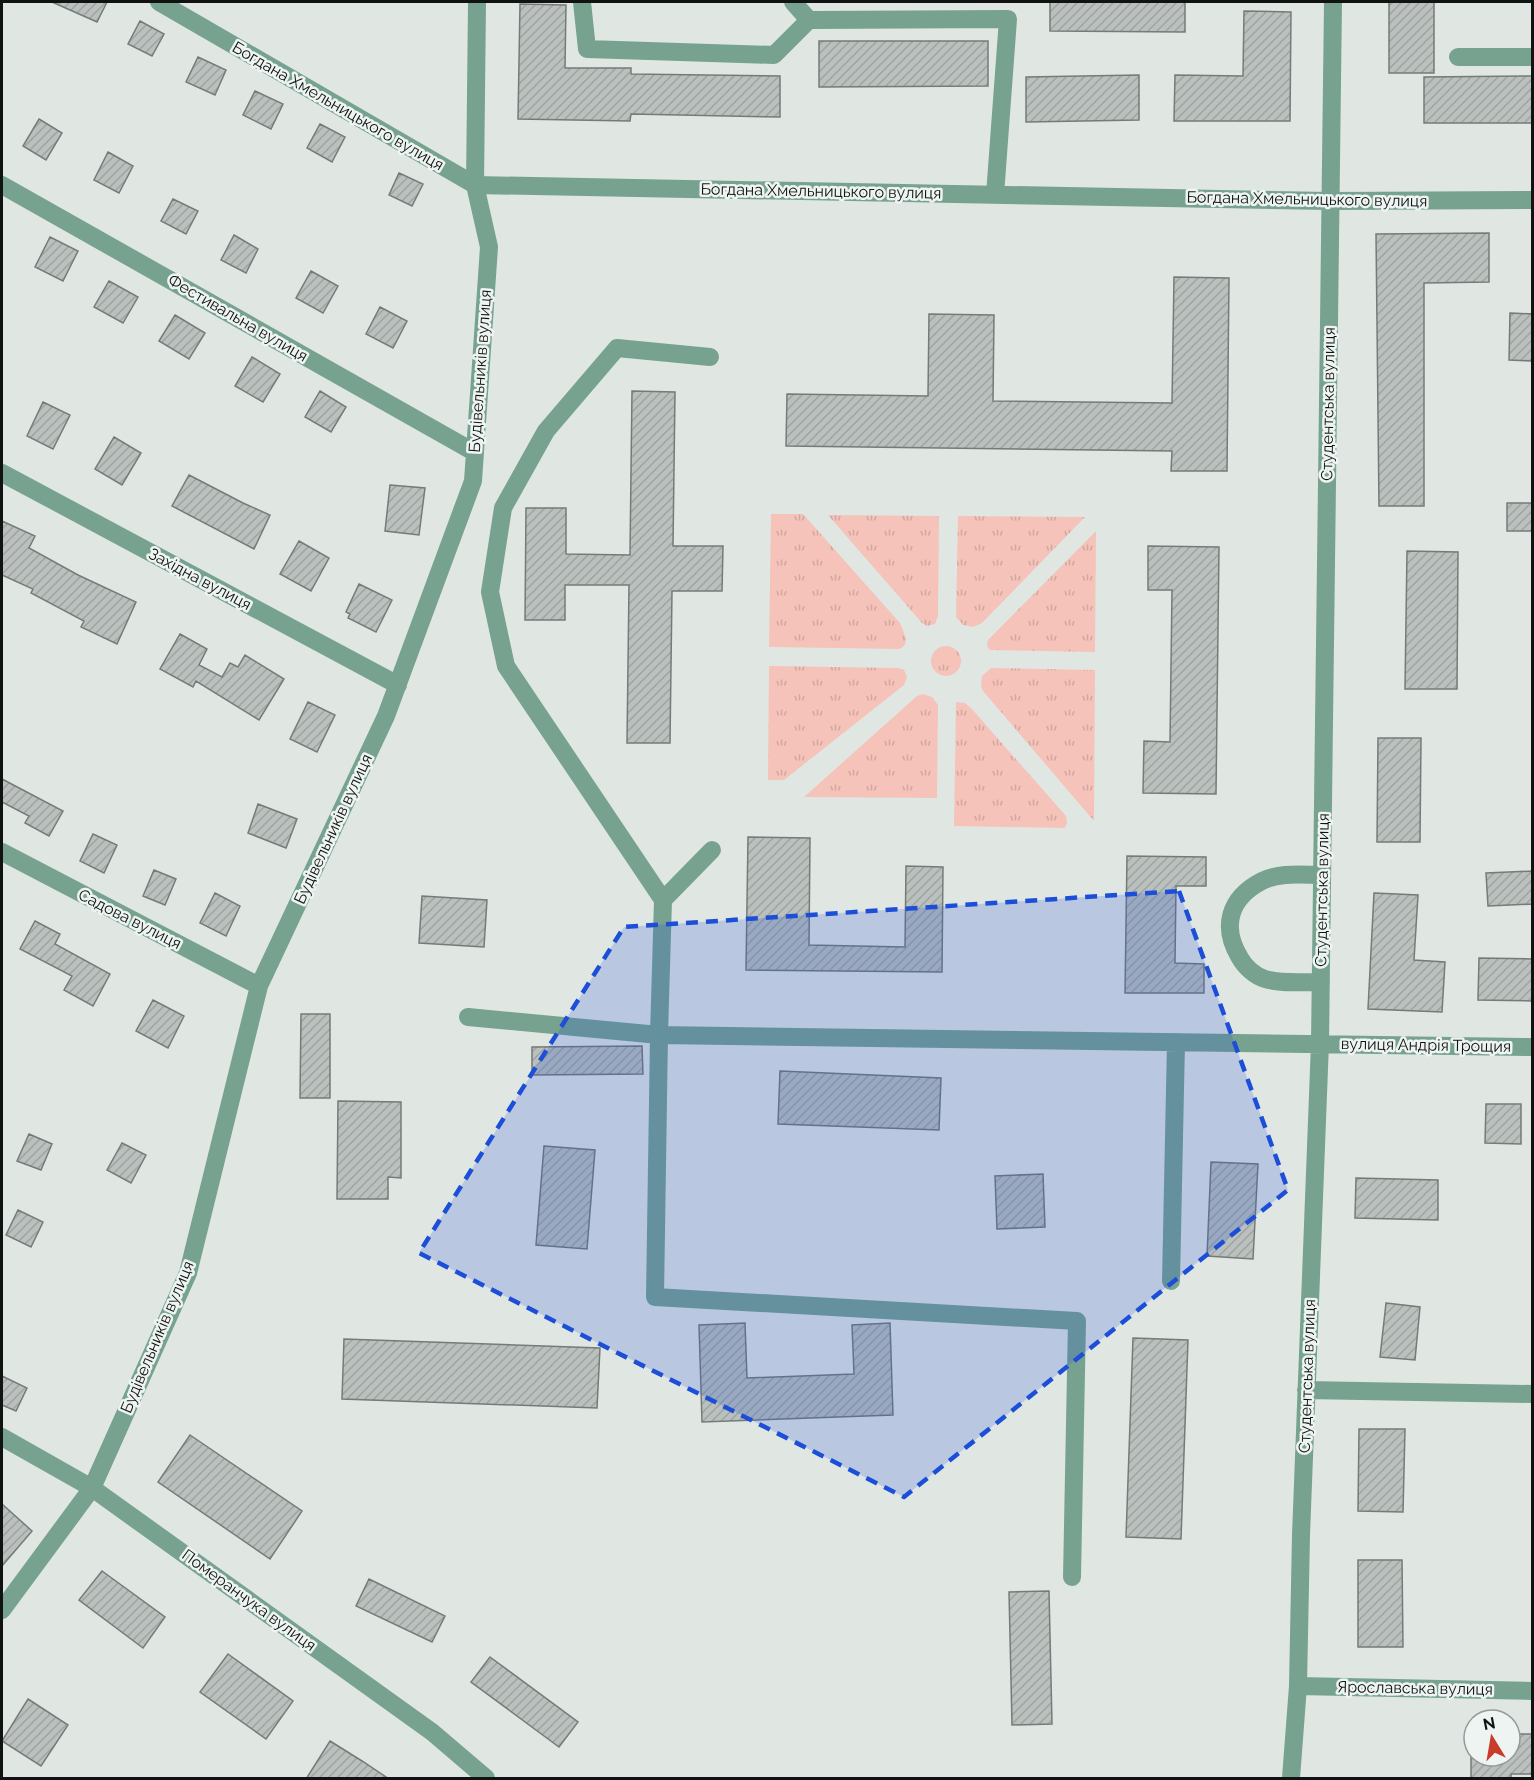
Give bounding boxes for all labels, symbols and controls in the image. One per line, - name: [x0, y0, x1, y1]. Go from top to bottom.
- street label: Богдана Хмельницького вулиця: [229, 38, 447, 174]
- street label: Богдана Хмельницького вулиця: [700, 179, 942, 203]
- street label: Богдана Хмельницького вулиця: [1186, 187, 1428, 211]
- street label: Фестивальна вулиця: [165, 270, 311, 366]
- street label: Будівельників вулиця: [465, 289, 495, 453]
- street label: Студентська вулиця: [1317, 327, 1339, 481]
- street label: Західна вулиця: [145, 544, 255, 614]
- street label: Будівельників вулиця: [290, 751, 376, 907]
- street label: Студентська вулиця: [1311, 813, 1333, 967]
- street label: Садова вулиця: [75, 885, 185, 953]
- street label: вулиця Андрія Трощия: [1341, 1034, 1511, 1056]
- street label: Будівельників вулиця: [116, 1258, 198, 1416]
- street label: Студентська вулиця: [1295, 1299, 1319, 1453]
- street label: Померанчука вулиця: [178, 1545, 320, 1655]
- street label: Ярославська вулиця: [1337, 1677, 1493, 1699]
- north arrow: [1462, 1708, 1522, 1768]
- text: N: [1481, 1713, 1497, 1734]

